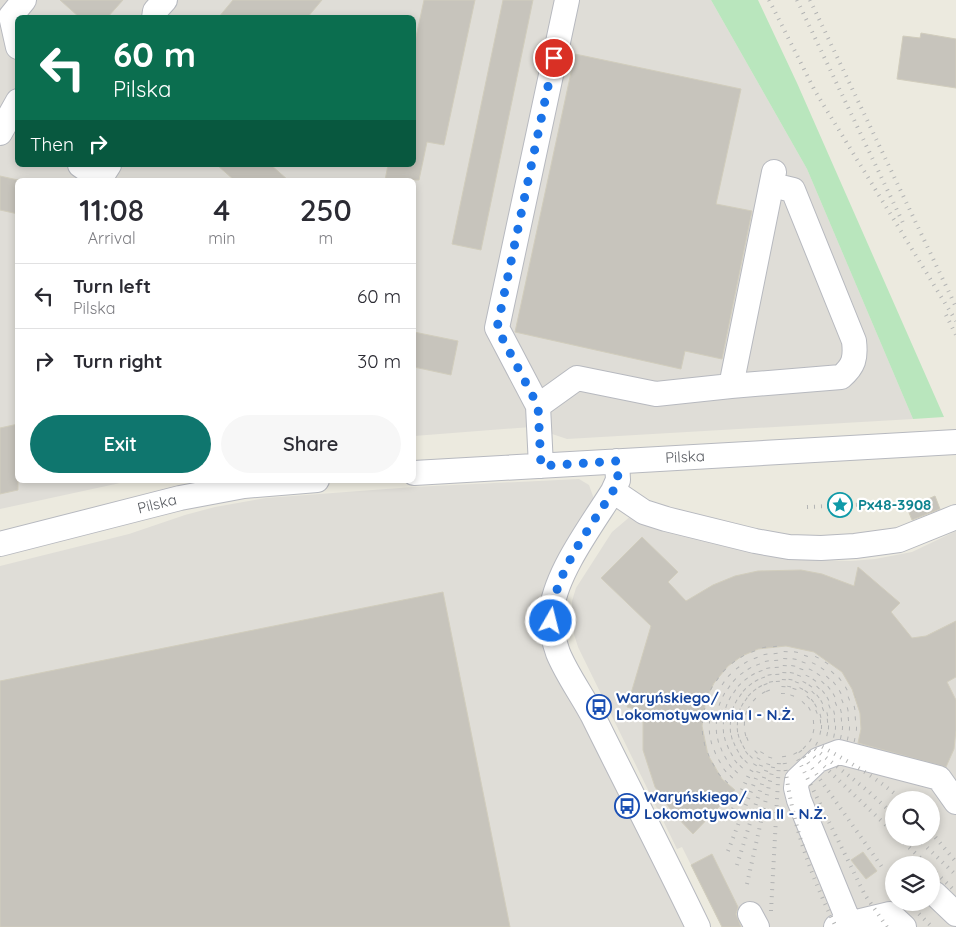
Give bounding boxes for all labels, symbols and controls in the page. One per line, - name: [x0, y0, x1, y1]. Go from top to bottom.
- text: 60 m: [113, 32, 196, 76]
- icon: left: [30, 35, 95, 100]
- pin: [533, 37, 575, 79]
- icon: arrive: [540, 44, 568, 72]
- text: Pilska: [113, 75, 171, 103]
- icon: right: [84, 130, 112, 158]
- text: Then: [30, 132, 74, 156]
- text: 11:08: [79, 191, 144, 229]
- text: 4: [213, 191, 230, 229]
- text: 250: [300, 191, 352, 229]
- text: Arrival: [88, 228, 136, 248]
- text: min: [208, 228, 236, 248]
- text: m: [318, 228, 333, 248]
- text: Turn left: [73, 274, 151, 298]
- icon: left: [30, 282, 58, 310]
- text: 60 m: [357, 284, 401, 308]
- text: Pilska: [73, 298, 115, 318]
- icon: right: [30, 347, 58, 375]
- text: Turn right: [73, 349, 162, 373]
- text: 30 m: [357, 349, 401, 373]
- button: Exit: [30, 415, 211, 473]
- button: Share: [221, 415, 401, 473]
- street label: Pilska: [665, 446, 705, 467]
- street label: Pilska: [135, 489, 178, 518]
- place icon: Px48-3908: [827, 492, 853, 518]
- place label: Px48-3908: [858, 495, 931, 514]
- position arrow: [524, 594, 576, 646]
- place label: Waryńskiego/ Lokomotywownia I - N.Ż.: [616, 688, 795, 724]
- bus stop icon: Waryńskiego/ Lokomotywownia I - N.Ż.: [586, 694, 612, 720]
- place label: Waryńskiego/ Lokomotywownia II - N.Ż.: [644, 787, 827, 823]
- map controls: [885, 791, 940, 911]
- button: search: [885, 791, 940, 846]
- bus stop icon: Waryńskiego/ Lokomotywownia II - N.Ż.: [614, 793, 640, 819]
- button: layers: [885, 856, 940, 911]

